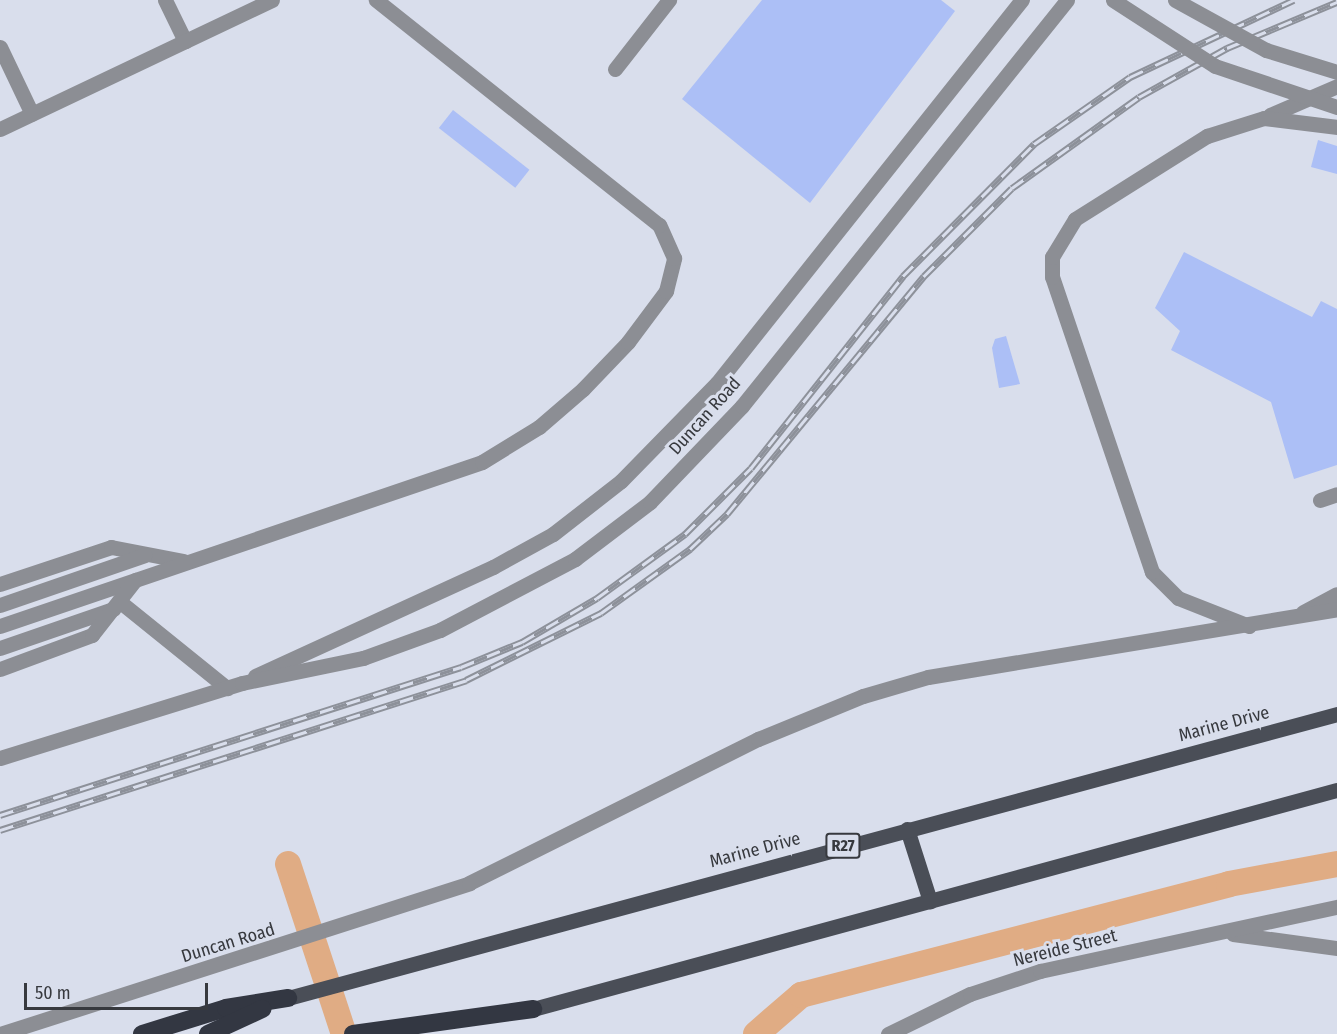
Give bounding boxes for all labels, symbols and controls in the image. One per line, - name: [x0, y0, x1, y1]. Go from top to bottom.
- street label: Duncan Road: [665, 373, 745, 459]
- street label: Marine Drive: [1176, 702, 1272, 746]
- street label: Marine Drive: [707, 828, 803, 872]
- road number: R27: [825, 833, 861, 859]
- street label: Duncan Road: [179, 919, 277, 967]
- street label: Nereide Street: [1011, 925, 1119, 971]
- scale bar: [27, 971, 212, 1009]
- text: 50 m: [35, 982, 71, 1004]

